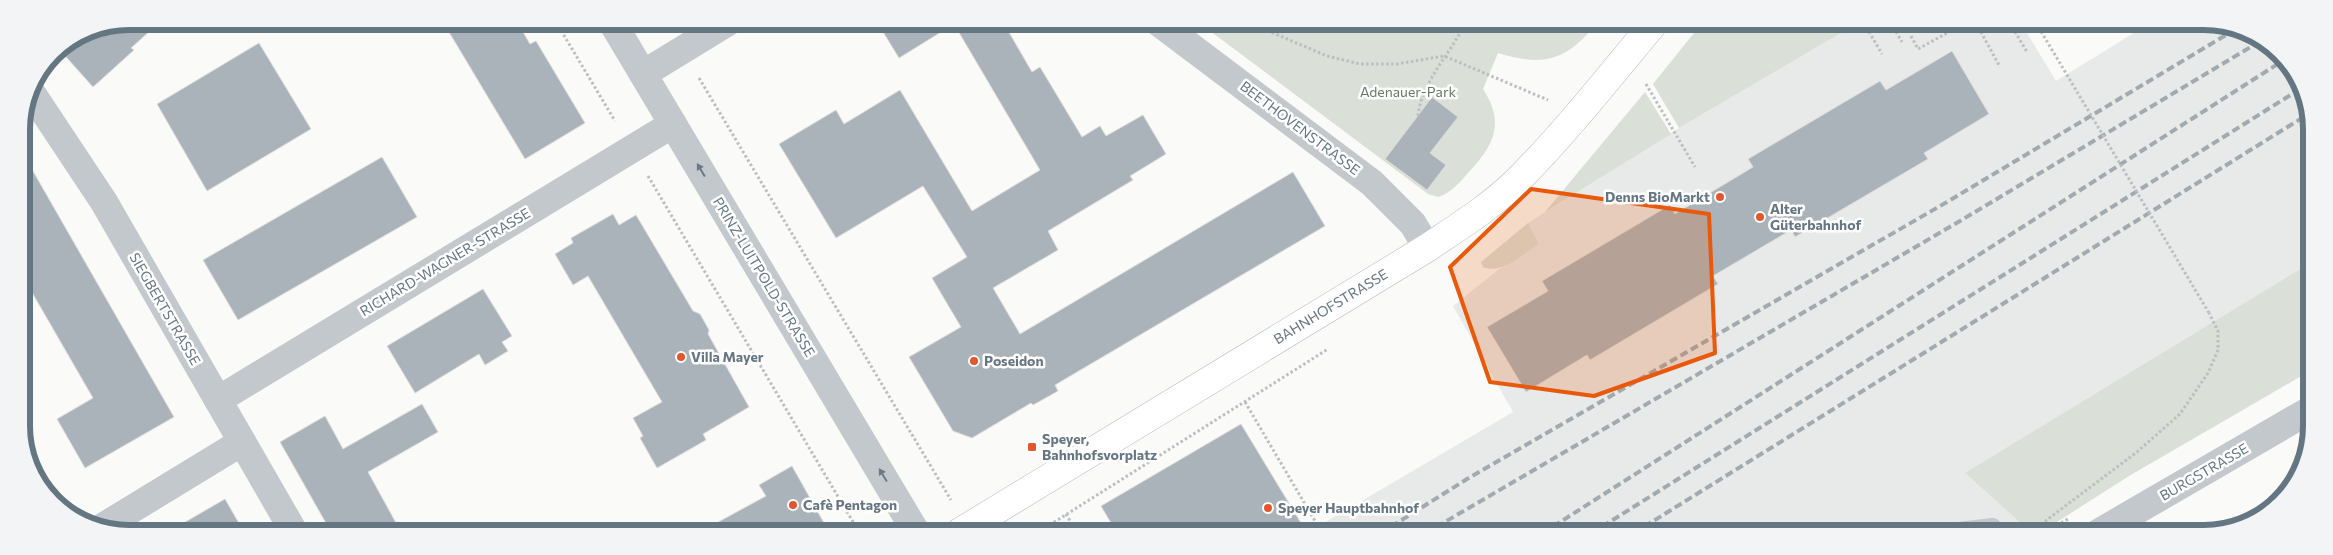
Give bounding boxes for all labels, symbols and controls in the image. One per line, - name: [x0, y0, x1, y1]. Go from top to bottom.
- street label: BEETHOVENSTRASSE: [1237, 77, 1364, 178]
- park label: Adenauer-Park: [1360, 83, 1456, 100]
- one-way arrow: [696, 164, 705, 177]
- place label: Denns BioMarkt: [1605, 188, 1710, 205]
- marker: Denns BioMarkt: [1714, 191, 1726, 203]
- street label: PRINZ-LUITPOLD-STRASSE: [710, 194, 819, 360]
- place label: Alter Güterbahnhof: [1770, 200, 1861, 233]
- street label: RICHARD-WAGNER-STRASSE: [357, 204, 533, 319]
- marker: Alter Güterbahnhof: [1754, 211, 1766, 223]
- street label: SIEGBERTSTRASSE: [126, 250, 205, 368]
- street label: BAHNHOFSTRASSE: [1270, 265, 1391, 347]
- place label: Villa Mayer: [691, 348, 764, 365]
- marker: Villa Mayer: [675, 351, 687, 363]
- place label: Poseidon: [984, 352, 1044, 369]
- marker: Poseidon: [968, 355, 980, 367]
- place label: Speyer, Bahnhofsvorplatz: [1042, 430, 1157, 463]
- street label: BURGSTRASSE: [2156, 439, 2251, 504]
- marker: Speyer, Bahnhofsvorplatz: [1026, 441, 1038, 453]
- one-way arrow: [878, 469, 887, 482]
- place label: Cafè Pentagon: [803, 496, 897, 513]
- marker: Cafè Pentagon: [787, 499, 799, 511]
- place label: Speyer Hauptbahnhof: [1278, 499, 1419, 516]
- marker: Speyer Hauptbahnhof: [1262, 502, 1274, 514]

